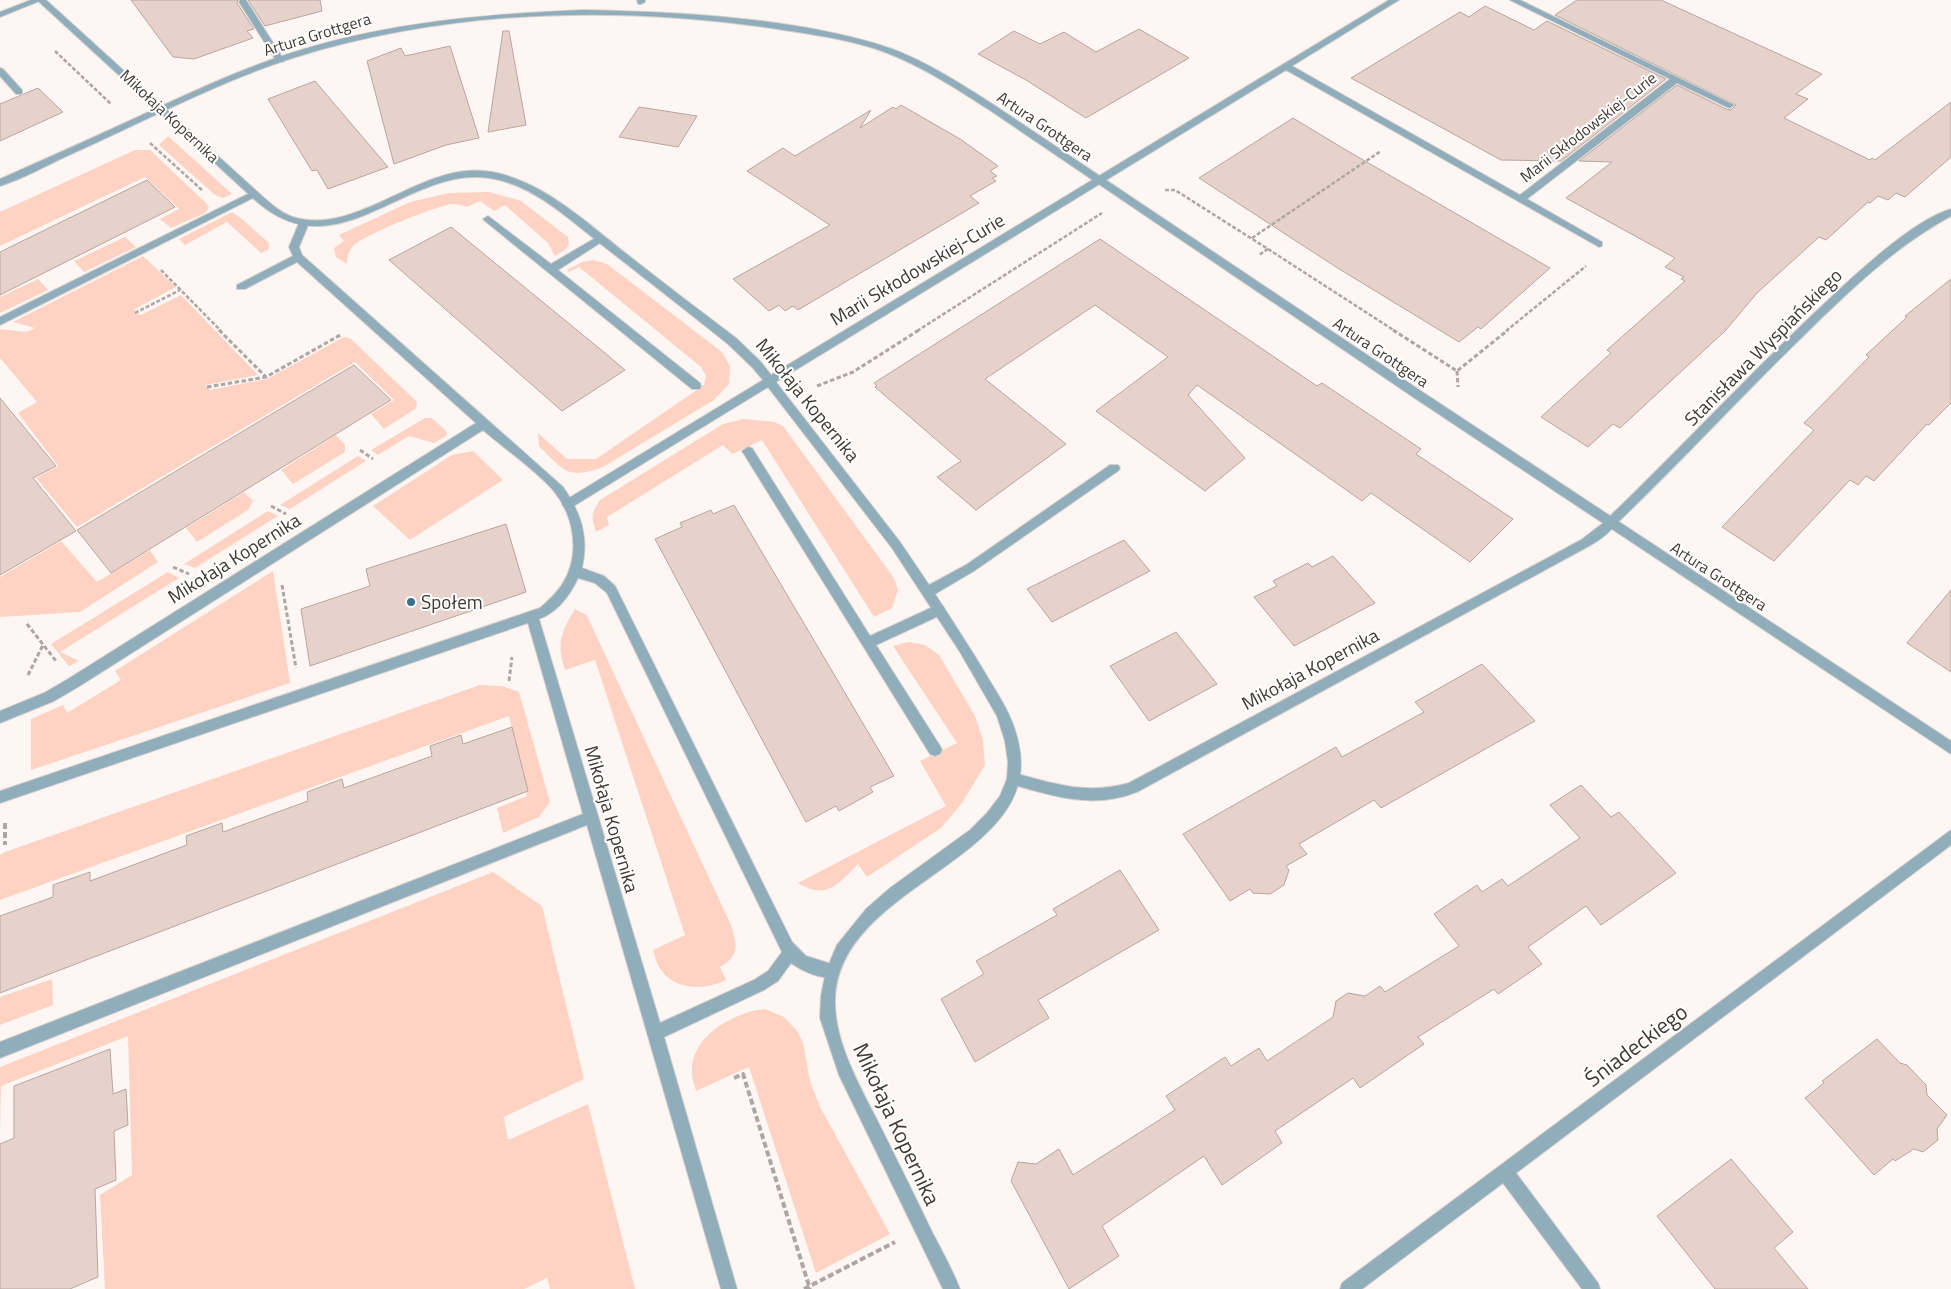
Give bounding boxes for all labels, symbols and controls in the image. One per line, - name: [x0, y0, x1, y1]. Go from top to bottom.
- street label: Artura Grottgera: [260, 6, 374, 62]
- street label: Mikołaja Kopernika: [115, 64, 225, 168]
- street label: Marii Skłodowskiej-Curie: [1515, 66, 1661, 188]
- street label: Artura Grottgera: [992, 85, 1098, 167]
- street label: Marii Skłodowskiej-Curie: [824, 205, 1009, 332]
- street label: Stanisława Wyspiańskiego: [1677, 261, 1848, 432]
- street label: Artura Grottgera: [1328, 311, 1434, 393]
- street label: Mikołaja Kopernika: [749, 332, 868, 468]
- street label: Mikołaja Kopernika: [162, 505, 306, 610]
- street label: Artura Grottgera: [1666, 536, 1772, 616]
- place label: Społem: [421, 587, 483, 616]
- marker: Społem: [405, 596, 417, 608]
- street label: Mikołaja Kopernika: [1236, 620, 1384, 717]
- street label: Mikołaja Kopernika: [578, 742, 647, 896]
- street label: Śniadeckiego: [1577, 995, 1695, 1095]
- street label: Mikołaja Kopernika: [844, 1037, 950, 1211]

